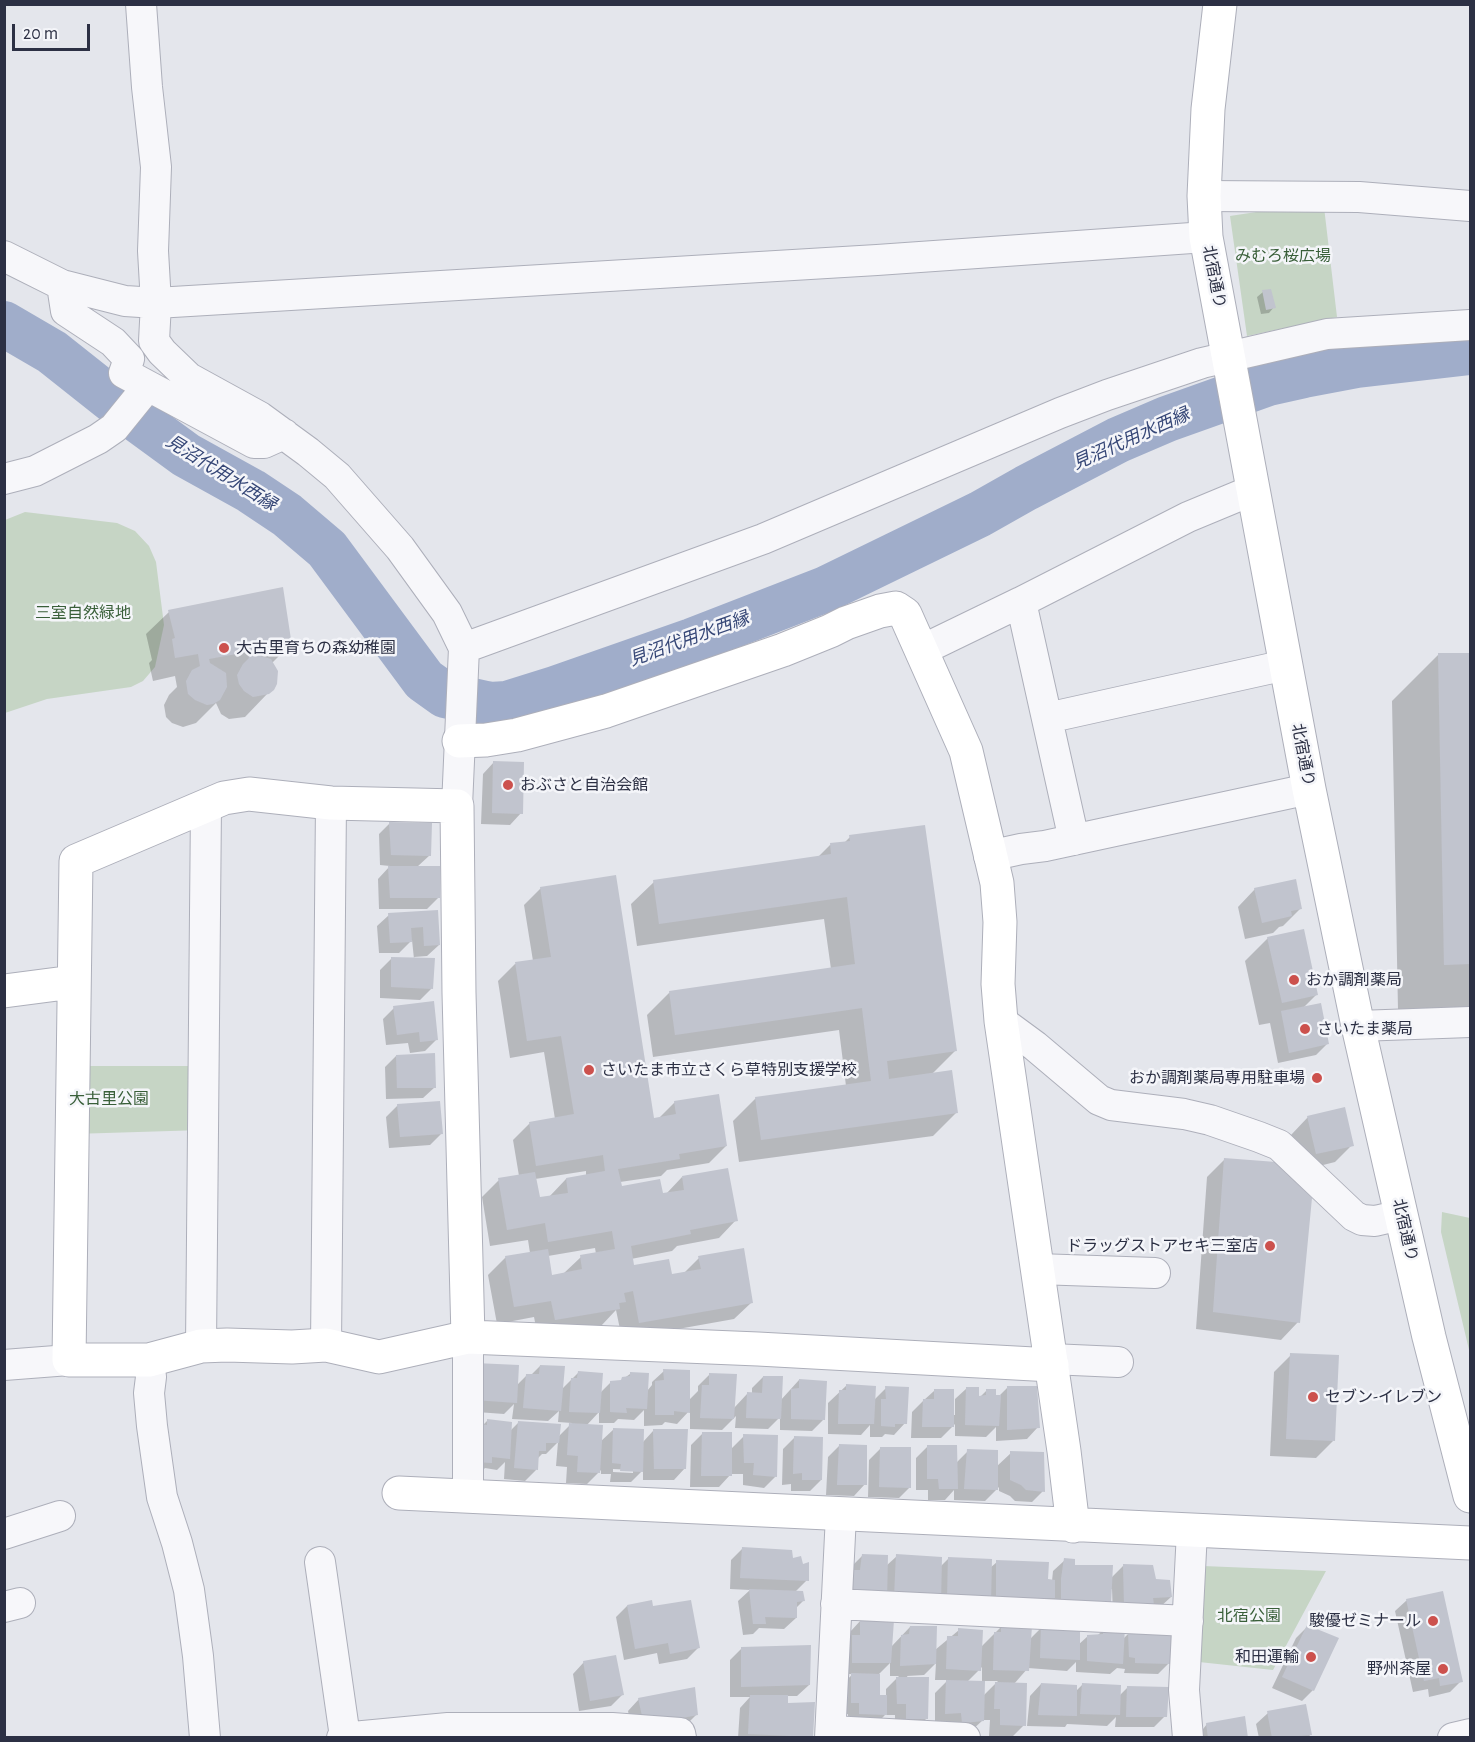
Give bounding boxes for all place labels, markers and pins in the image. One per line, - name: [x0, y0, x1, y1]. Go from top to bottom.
- place label: 大古里育ちの森幼稚園: [236, 638, 396, 658]
- marker: 大古里育ちの森幼稚園: [217, 641, 231, 655]
- place label: おぶさと自治会館: [520, 775, 648, 795]
- marker: おぶさと自治会館: [501, 778, 515, 792]
- place label: おか調剤薬局: [1306, 970, 1402, 990]
- marker: おか調剤薬局: [1287, 973, 1301, 987]
- place label: さいたま薬局: [1317, 1019, 1413, 1039]
- marker: さいたま薬局: [1298, 1022, 1312, 1036]
- place label: さいたま市立さくら草特別支援学校: [601, 1060, 857, 1080]
- marker: さいたま市立さくら草特別支援学校: [582, 1063, 596, 1077]
- place label: おか調剤薬局専用駐車場: [1129, 1068, 1305, 1088]
- marker: おか調剤薬局専用駐車場: [1310, 1071, 1324, 1085]
- place label: ドラッグストアセキ三室店: [1066, 1236, 1258, 1256]
- marker: ドラッグストアセキ三室店: [1263, 1239, 1277, 1253]
- place label: セブン-イレブン: [1325, 1387, 1442, 1407]
- marker: セブン-イレブン: [1306, 1390, 1320, 1404]
- place label: 駿優ゼミナール: [1309, 1611, 1421, 1631]
- marker: 駿優ゼミナール: [1426, 1614, 1440, 1628]
- place label: 和田運輸: [1235, 1647, 1299, 1667]
- marker: 和田運輸: [1304, 1650, 1318, 1664]
- place label: 野州茶屋: [1367, 1659, 1431, 1679]
- marker: 野州茶屋: [1436, 1662, 1450, 1676]

